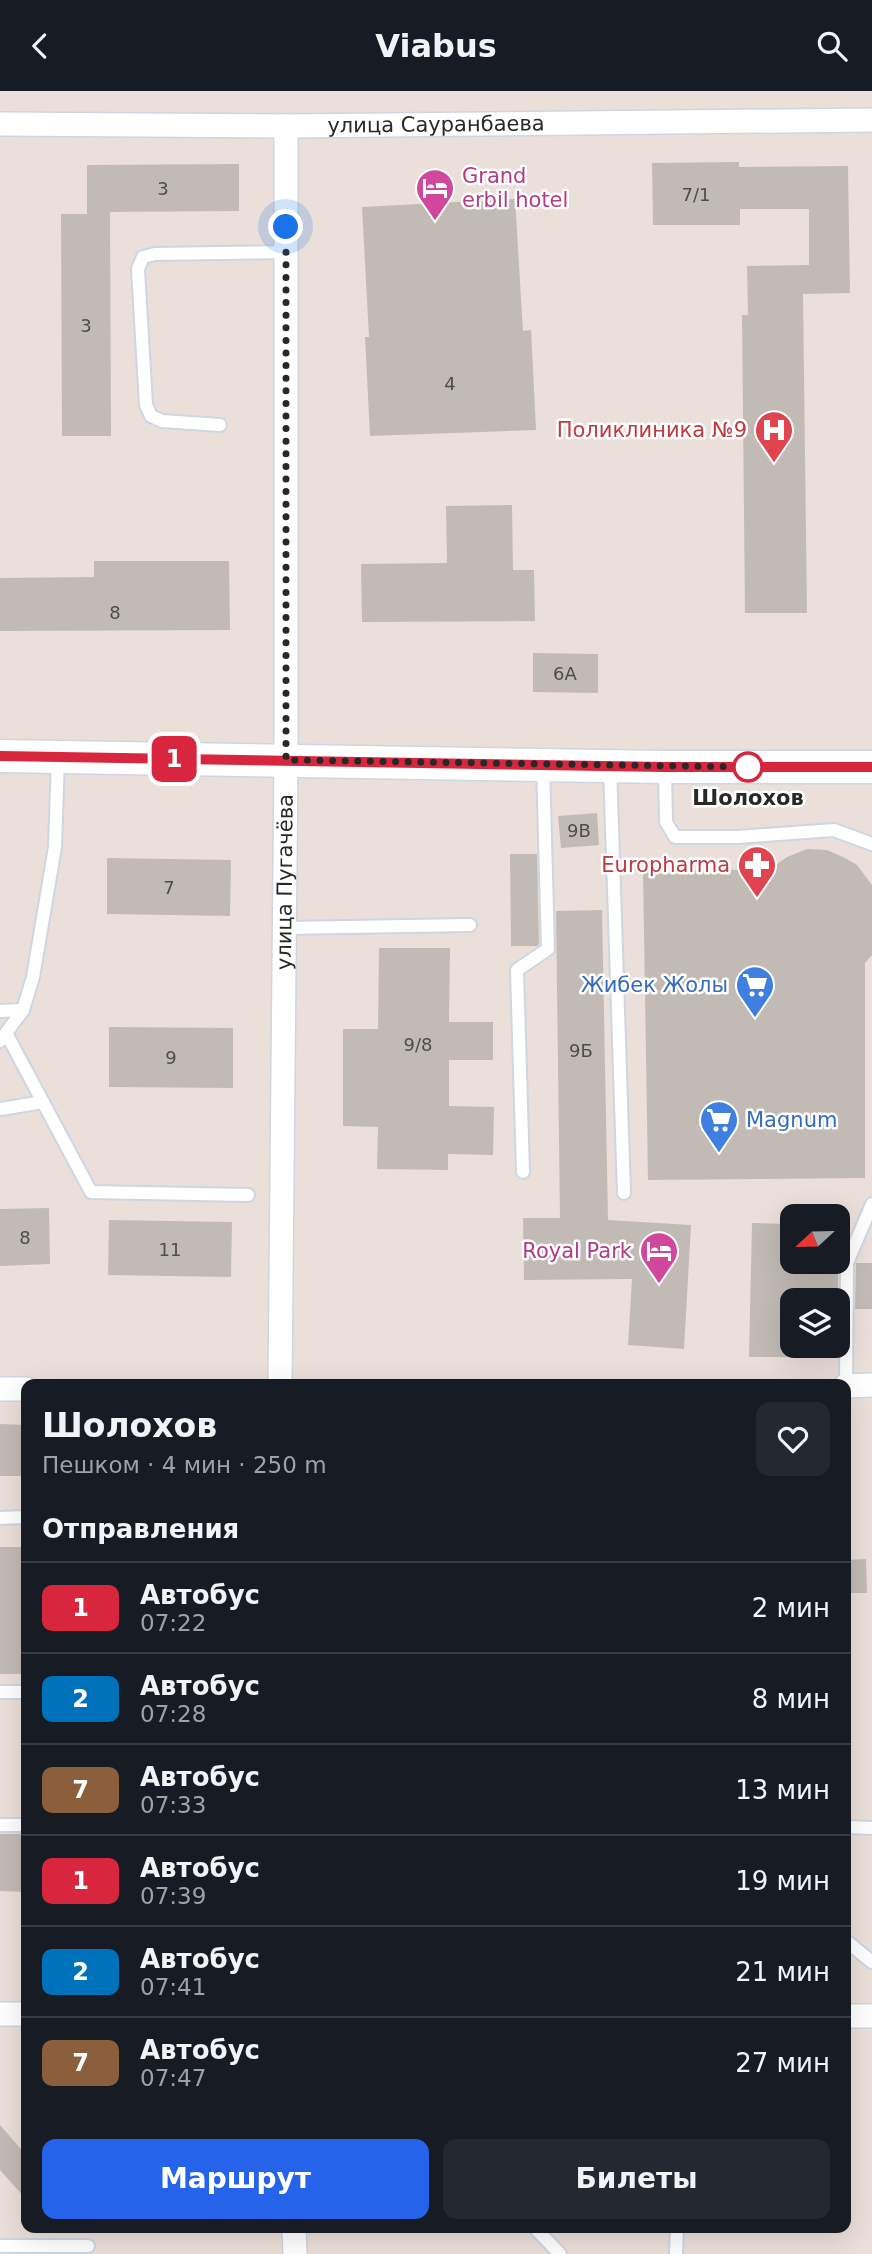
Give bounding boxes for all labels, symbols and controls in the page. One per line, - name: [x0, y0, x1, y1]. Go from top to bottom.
- icon: back: [21, 27, 59, 65]
- text: Viabus: [375, 27, 497, 65]
- icon: search: [813, 27, 851, 65]
- street label: улица Сауранбаева: [327, 111, 545, 138]
- place label: Grand erbil hotel: [462, 164, 568, 212]
- hotel icon: Grand erbil hotel: [414, 167, 456, 222]
- house number: 3: [157, 178, 169, 199]
- house number: 7/1: [682, 184, 710, 205]
- your location: [268, 209, 303, 244]
- house number: 3: [80, 315, 92, 336]
- house number: 4: [444, 373, 456, 394]
- hospital icon: Поликлиника №9: [753, 409, 795, 464]
- place label: Поликлиника №9: [557, 418, 747, 442]
- house number: 8: [109, 602, 121, 623]
- house number: 6А: [553, 663, 578, 684]
- line badge: 1: [151, 736, 197, 782]
- text: 1: [166, 745, 182, 773]
- marker: Шолохов: [733, 752, 763, 782]
- place label: Шолохов: [692, 786, 804, 810]
- street label: улица Пугачёва: [272, 794, 298, 970]
- house number: 9В: [567, 820, 591, 841]
- pharmacy icon: Europharma: [736, 844, 778, 899]
- place label: Europharma: [601, 853, 730, 877]
- house number: 7: [163, 877, 175, 898]
- supermarket icon: Жибек Жолы: [734, 964, 776, 1019]
- place label: Жибек Жолы: [581, 973, 728, 997]
- house number: 9/8: [404, 1034, 432, 1055]
- house number: 9Б: [569, 1040, 593, 1061]
- house number: 9: [165, 1047, 177, 1068]
- supermarket icon: Magnum: [698, 1099, 740, 1154]
- place label: Magnum: [746, 1108, 837, 1132]
- north arrow: [780, 1204, 850, 1274]
- map controls: [780, 1204, 850, 1358]
- house number: 8: [19, 1227, 31, 1248]
- hotel icon: Royal Park: [638, 1230, 680, 1285]
- house number: 11: [159, 1239, 181, 1260]
- place label: Royal Park: [522, 1239, 633, 1263]
- button: layers: [780, 1288, 850, 1358]
- button: heart: [756, 1402, 830, 1476]
- text: Шолохов: [42, 1406, 217, 1445]
- text: Пешком · 4 мин · 250 m: [42, 1452, 327, 1478]
- text: Отправления: [42, 1514, 239, 1544]
- text: Автобус: [140, 1580, 260, 1610]
- text: 2 мин: [752, 1593, 830, 1623]
- text: 1: [72, 1594, 89, 1622]
- text: 07:22: [140, 1610, 206, 1636]
- text: Автобус: [140, 1671, 260, 1701]
- text: 8 мин: [752, 1684, 830, 1714]
- text: 2: [72, 1685, 89, 1713]
- text: 07:28: [140, 1701, 206, 1727]
- text: Автобус: [140, 1762, 260, 1792]
- text: 13 мин: [735, 1775, 830, 1805]
- text: 7: [72, 1776, 89, 1804]
- text: 07:33: [140, 1792, 206, 1818]
- text: Автобус: [140, 1853, 260, 1883]
- text: 19 мин: [735, 1866, 830, 1896]
- text: 1: [72, 1867, 89, 1895]
- text: 07:39: [140, 1883, 206, 1909]
- text: Автобус: [140, 1944, 260, 1974]
- text: 21 мин: [735, 1957, 830, 1987]
- text: 2: [72, 1958, 89, 1986]
- text: 07:41: [140, 1974, 206, 2000]
- text: Автобус: [140, 2035, 260, 2065]
- text: 27 мин: [735, 2048, 830, 2078]
- text: 7: [72, 2049, 89, 2077]
- text: 07:47: [140, 2065, 206, 2091]
- button: Маршрут: [42, 2139, 429, 2219]
- button: Билеты: [443, 2139, 830, 2219]

